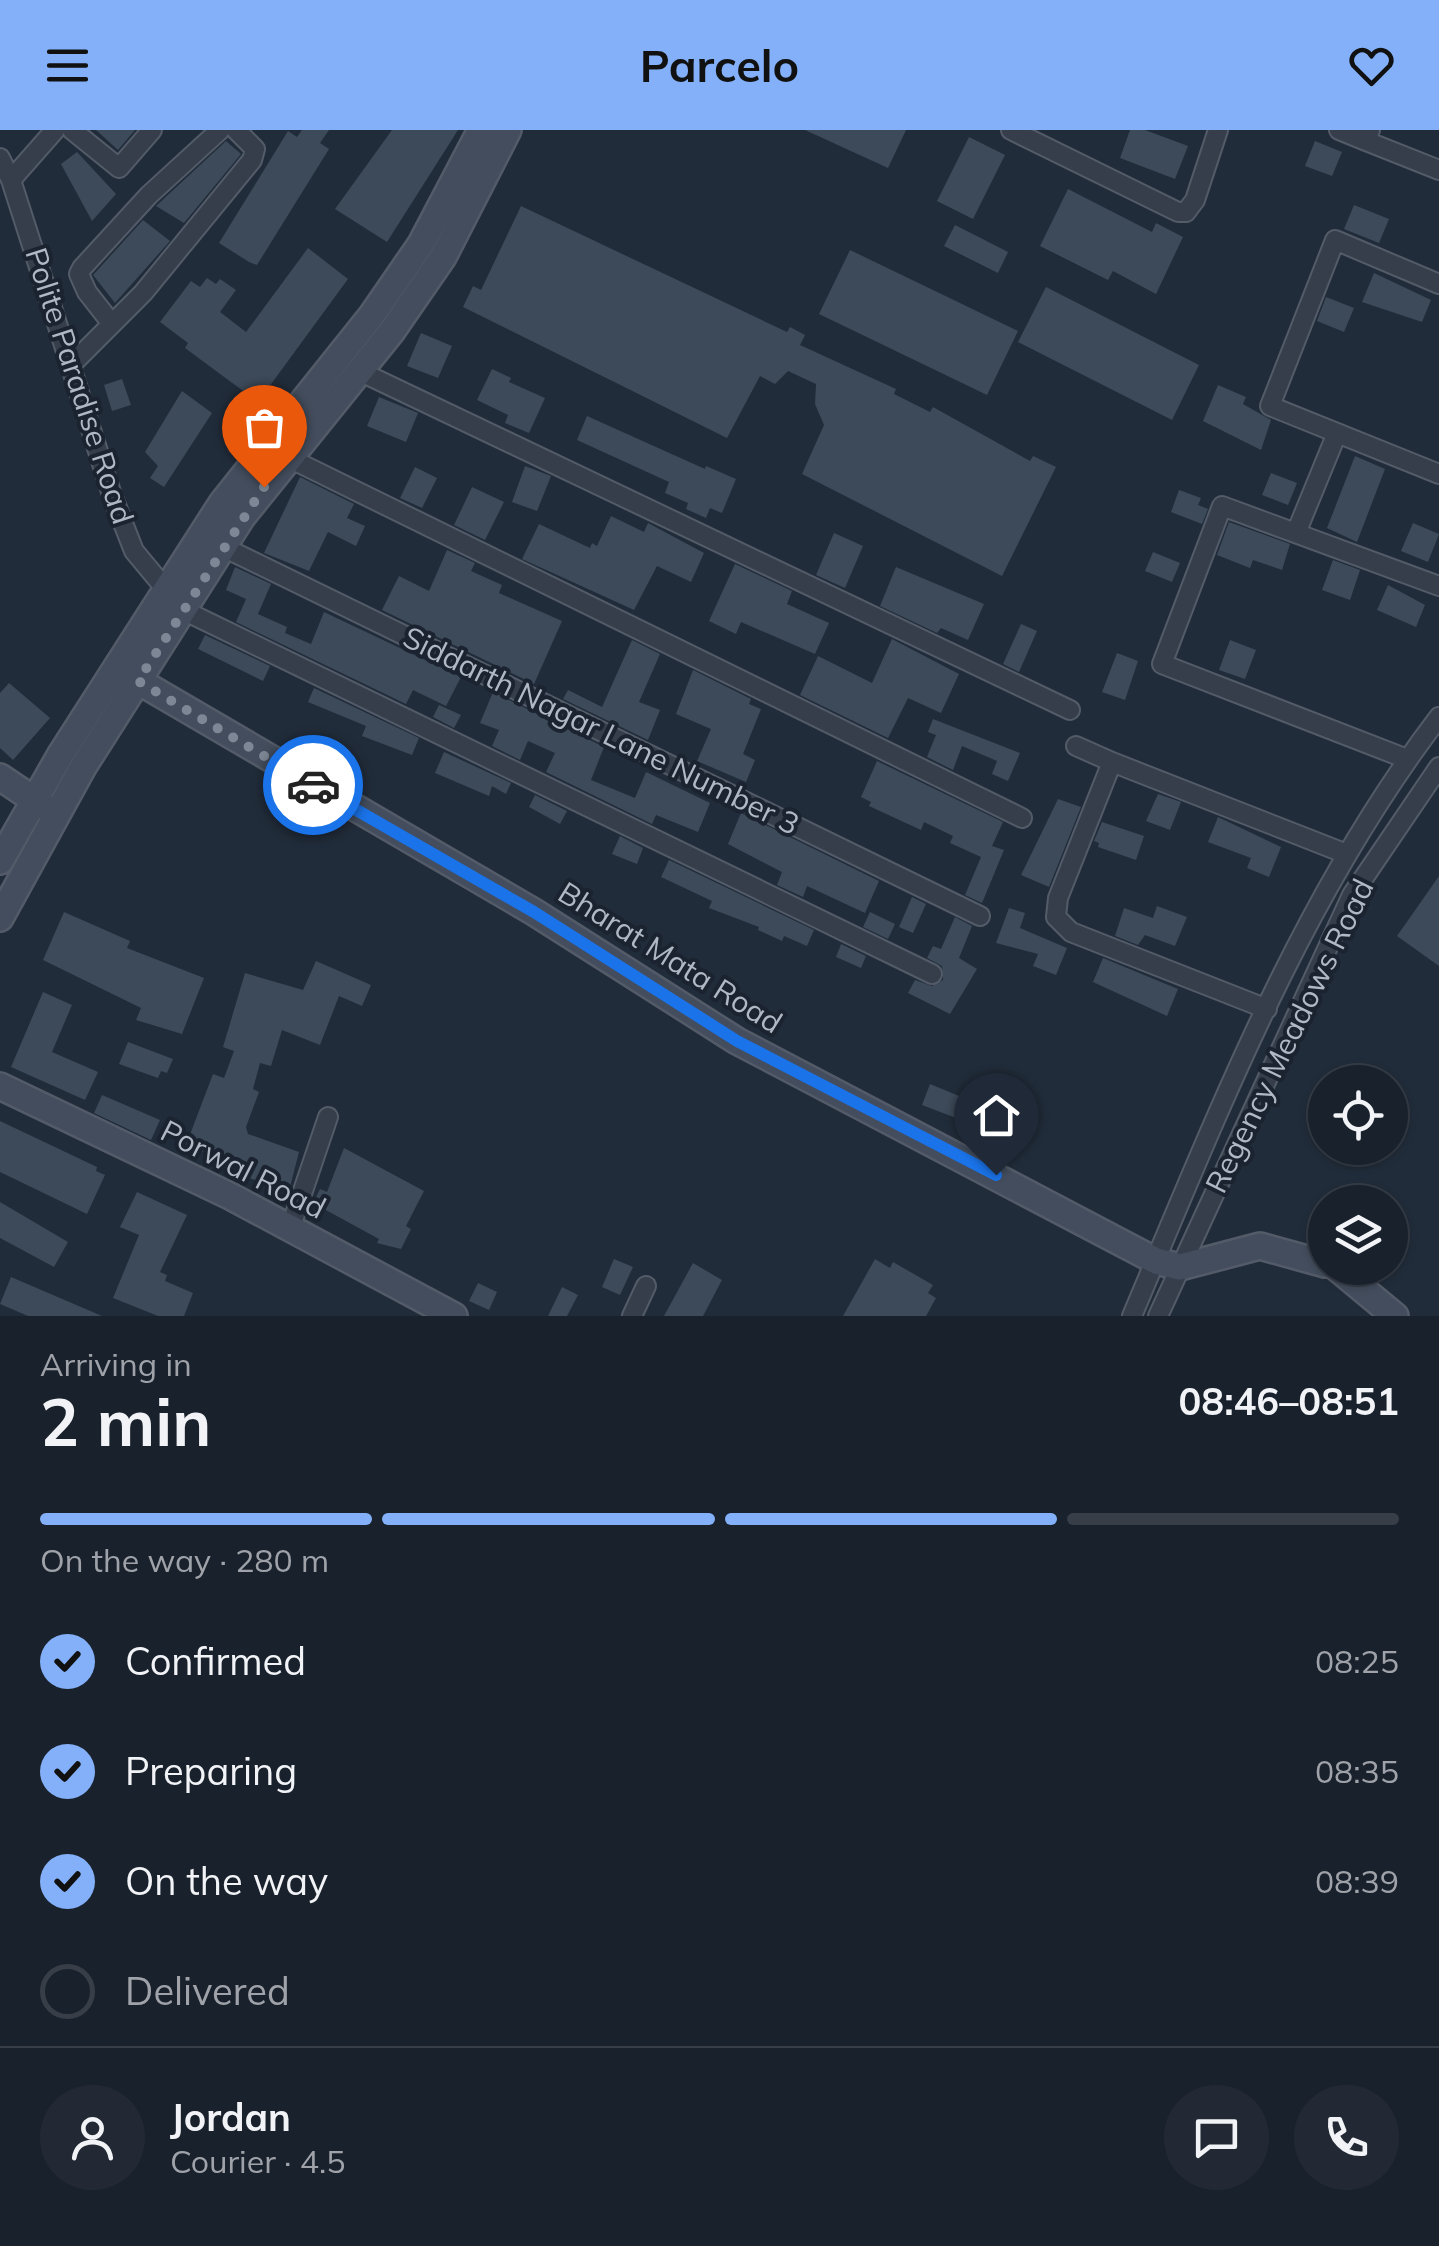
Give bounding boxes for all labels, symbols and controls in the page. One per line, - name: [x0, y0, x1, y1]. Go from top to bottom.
- text: Parcelo: [640, 37, 799, 93]
- icon: menu: [40, 38, 95, 93]
- icon: heart: [1344, 38, 1399, 93]
- street label: Polite Paradise Road: [17, 243, 143, 529]
- pin: [222, 385, 307, 488]
- icon: bag: [237, 400, 292, 455]
- street label: Siddarth Nagar Lane Number 3: [397, 617, 806, 843]
- courier: [263, 735, 363, 835]
- icon: car: [286, 758, 341, 813]
- street label: Regency Meadows Road: [1197, 872, 1382, 1199]
- street label: Bharat Mata Road: [552, 873, 789, 1041]
- map controls: [1308, 1065, 1408, 1285]
- button: locate: [1308, 1065, 1408, 1165]
- pin: [954, 1073, 1039, 1176]
- icon: home: [969, 1088, 1024, 1143]
- street label: Porwal Road: [155, 1111, 332, 1227]
- button: layers: [1308, 1185, 1408, 1285]
- text: Arriving in: [40, 1344, 192, 1384]
- text: 08:46–08:51: [1179, 1377, 1399, 1425]
- text: 2 min: [40, 1381, 211, 1462]
- text: On the way · 280 m: [40, 1540, 329, 1580]
- icon: check: [40, 1634, 95, 1689]
- text: Confirmed: [125, 1637, 306, 1685]
- text: 08:25: [1315, 1641, 1399, 1681]
- icon: check: [40, 1744, 95, 1799]
- text: Preparing: [125, 1747, 297, 1795]
- text: 08:35: [1315, 1751, 1399, 1791]
- icon: check: [40, 1854, 95, 1909]
- text: On the way: [125, 1857, 328, 1905]
- text: 08:39: [1315, 1861, 1399, 1901]
- text: Delivered: [125, 1967, 290, 2015]
- button: person: [40, 2085, 145, 2190]
- button: chat: [1164, 2085, 1269, 2190]
- button: phone: [1294, 2085, 1399, 2190]
- text: Jordan: [170, 2093, 291, 2141]
- text: Courier · 4.5: [170, 2141, 346, 2181]

